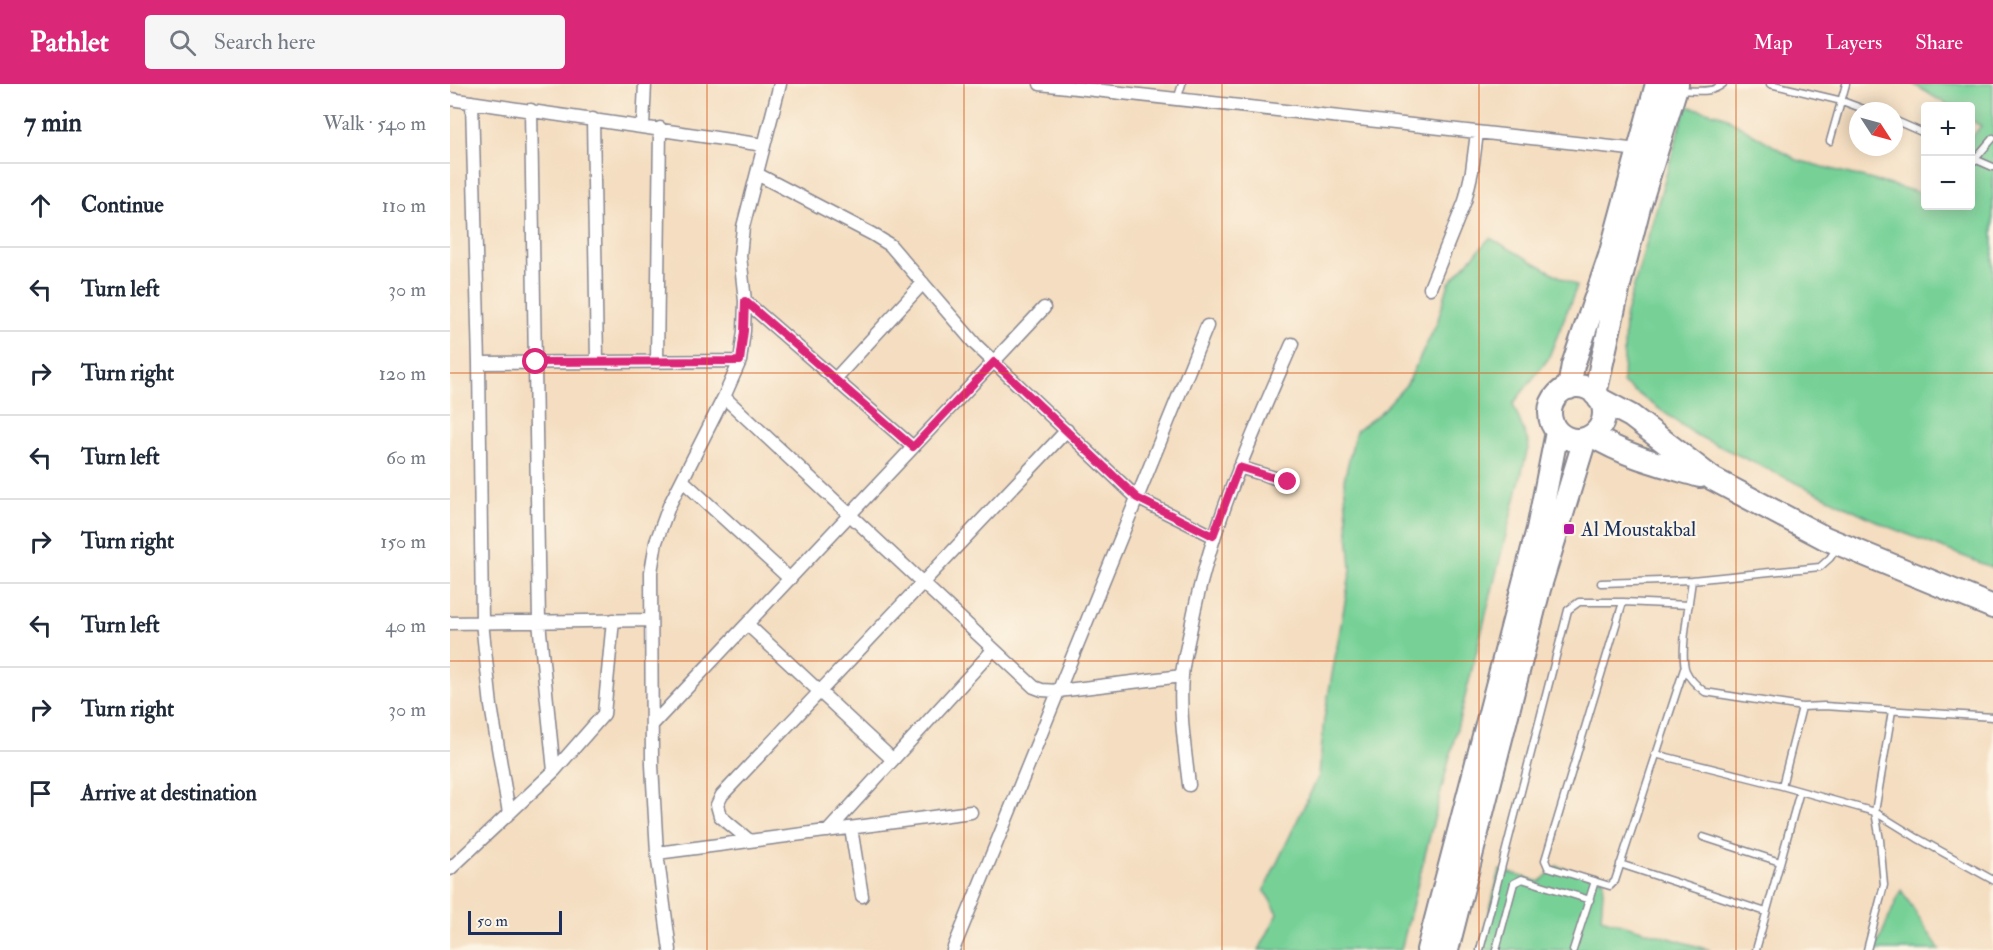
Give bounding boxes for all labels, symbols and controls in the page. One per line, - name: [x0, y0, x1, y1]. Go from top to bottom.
- search box: [145, 15, 565, 69]
- text: Pathlet: [30, 25, 109, 60]
- icon: search: [166, 26, 199, 59]
- text: Search here: [214, 28, 316, 56]
- text: Map: [1753, 29, 1793, 56]
- text: Layers: [1826, 29, 1882, 56]
- text: Share: [1915, 29, 1963, 56]
- north arrow: [1849, 102, 1903, 156]
- map controls: [1921, 102, 1975, 210]
- button: +: [1921, 102, 1975, 156]
- text: 7 min: [24, 107, 82, 139]
- text: Walk · 540 m: [323, 111, 426, 136]
- button: −: [1921, 156, 1975, 210]
- icon: ahead: [24, 189, 57, 222]
- text: Continue: [81, 191, 164, 219]
- text: 110 m: [382, 193, 426, 218]
- icon: left: [24, 273, 57, 306]
- text: Turn left: [81, 275, 160, 303]
- text: 30 m: [388, 277, 426, 302]
- route start: [522, 348, 548, 374]
- icon: right: [24, 357, 57, 390]
- text: Turn right: [81, 359, 174, 387]
- text: 120 m: [379, 361, 426, 386]
- icon: left: [24, 441, 57, 474]
- text: Turn left: [81, 443, 160, 471]
- text: 60 m: [386, 445, 426, 470]
- route end: [1274, 468, 1300, 494]
- place label: Al Moustakbal: [1580, 517, 1696, 542]
- marker: Al Moustakbal: [1562, 522, 1576, 536]
- icon: right: [24, 525, 57, 558]
- text: Turn right: [81, 527, 174, 555]
- text: 150 m: [380, 529, 426, 554]
- icon: left: [24, 609, 57, 642]
- text: Turn left: [81, 611, 160, 639]
- text: 40 m: [385, 613, 426, 638]
- icon: right: [24, 693, 57, 726]
- text: Turn right: [81, 695, 174, 723]
- text: 30 m: [388, 697, 426, 722]
- icon: arrive: [24, 777, 57, 810]
- text: Arrive at destination: [81, 779, 257, 807]
- scale bar: [468, 908, 562, 936]
- text: 50 m: [477, 911, 508, 931]

